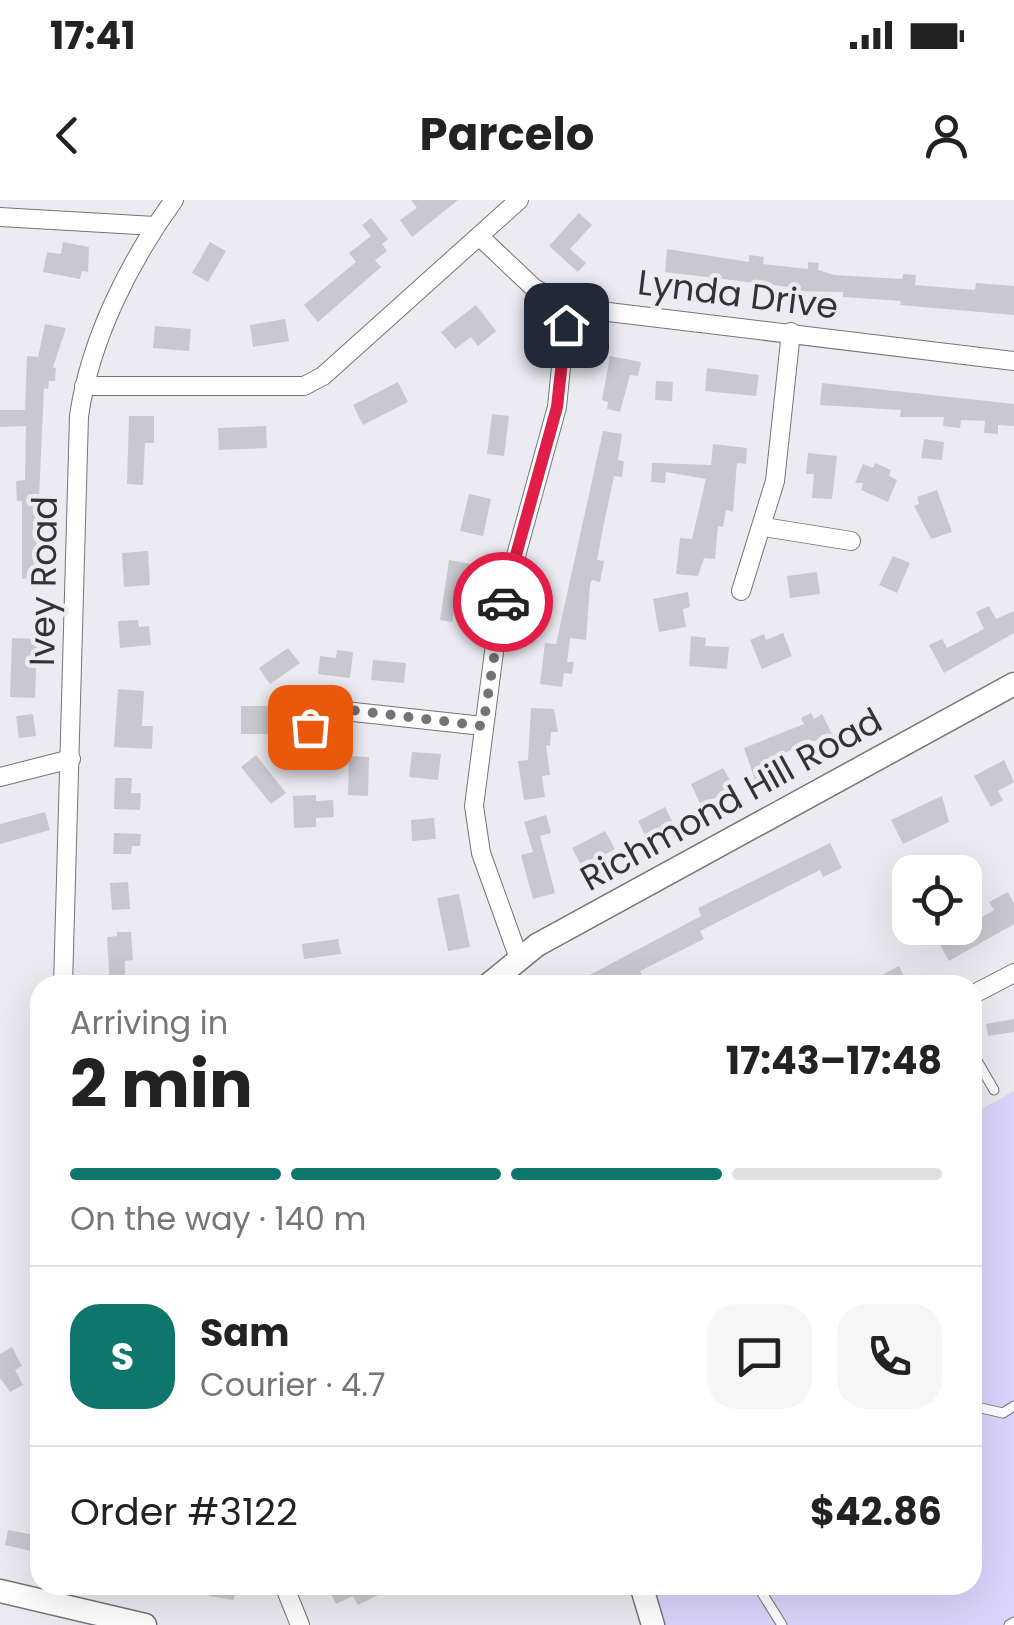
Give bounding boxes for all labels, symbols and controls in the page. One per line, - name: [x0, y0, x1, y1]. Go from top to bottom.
- text: 17:41: [50, 9, 135, 62]
- text: Parcelo: [420, 103, 594, 166]
- icon: back: [40, 108, 95, 163]
- icon: person: [919, 108, 974, 163]
- street label: Lynda Drive: [635, 257, 841, 331]
- pin: [524, 283, 609, 368]
- icon: home: [539, 298, 594, 353]
- street label: Ivey Road: [17, 496, 69, 666]
- courier: [453, 552, 553, 652]
- icon: car: [476, 575, 531, 630]
- pin: [268, 685, 353, 770]
- street label: Richmond Hill Road: [571, 696, 891, 902]
- icon: bag: [283, 700, 338, 755]
- map controls: [892, 855, 982, 945]
- button: locate: [892, 855, 982, 945]
- text: Arriving in: [70, 1000, 228, 1045]
- text: 17:43–17:48: [726, 1034, 942, 1087]
- text: 2 min: [70, 1039, 253, 1130]
- text: On the way · 140 m: [70, 1196, 366, 1241]
- button: chat: [707, 1304, 812, 1409]
- button: phone: [837, 1304, 942, 1409]
- text: Sam: [200, 1306, 289, 1359]
- text: S: [111, 1330, 134, 1383]
- text: Courier · 4.7: [200, 1362, 385, 1407]
- text: Order #3122: [70, 1485, 298, 1538]
- text: $42.86: [810, 1485, 942, 1538]

